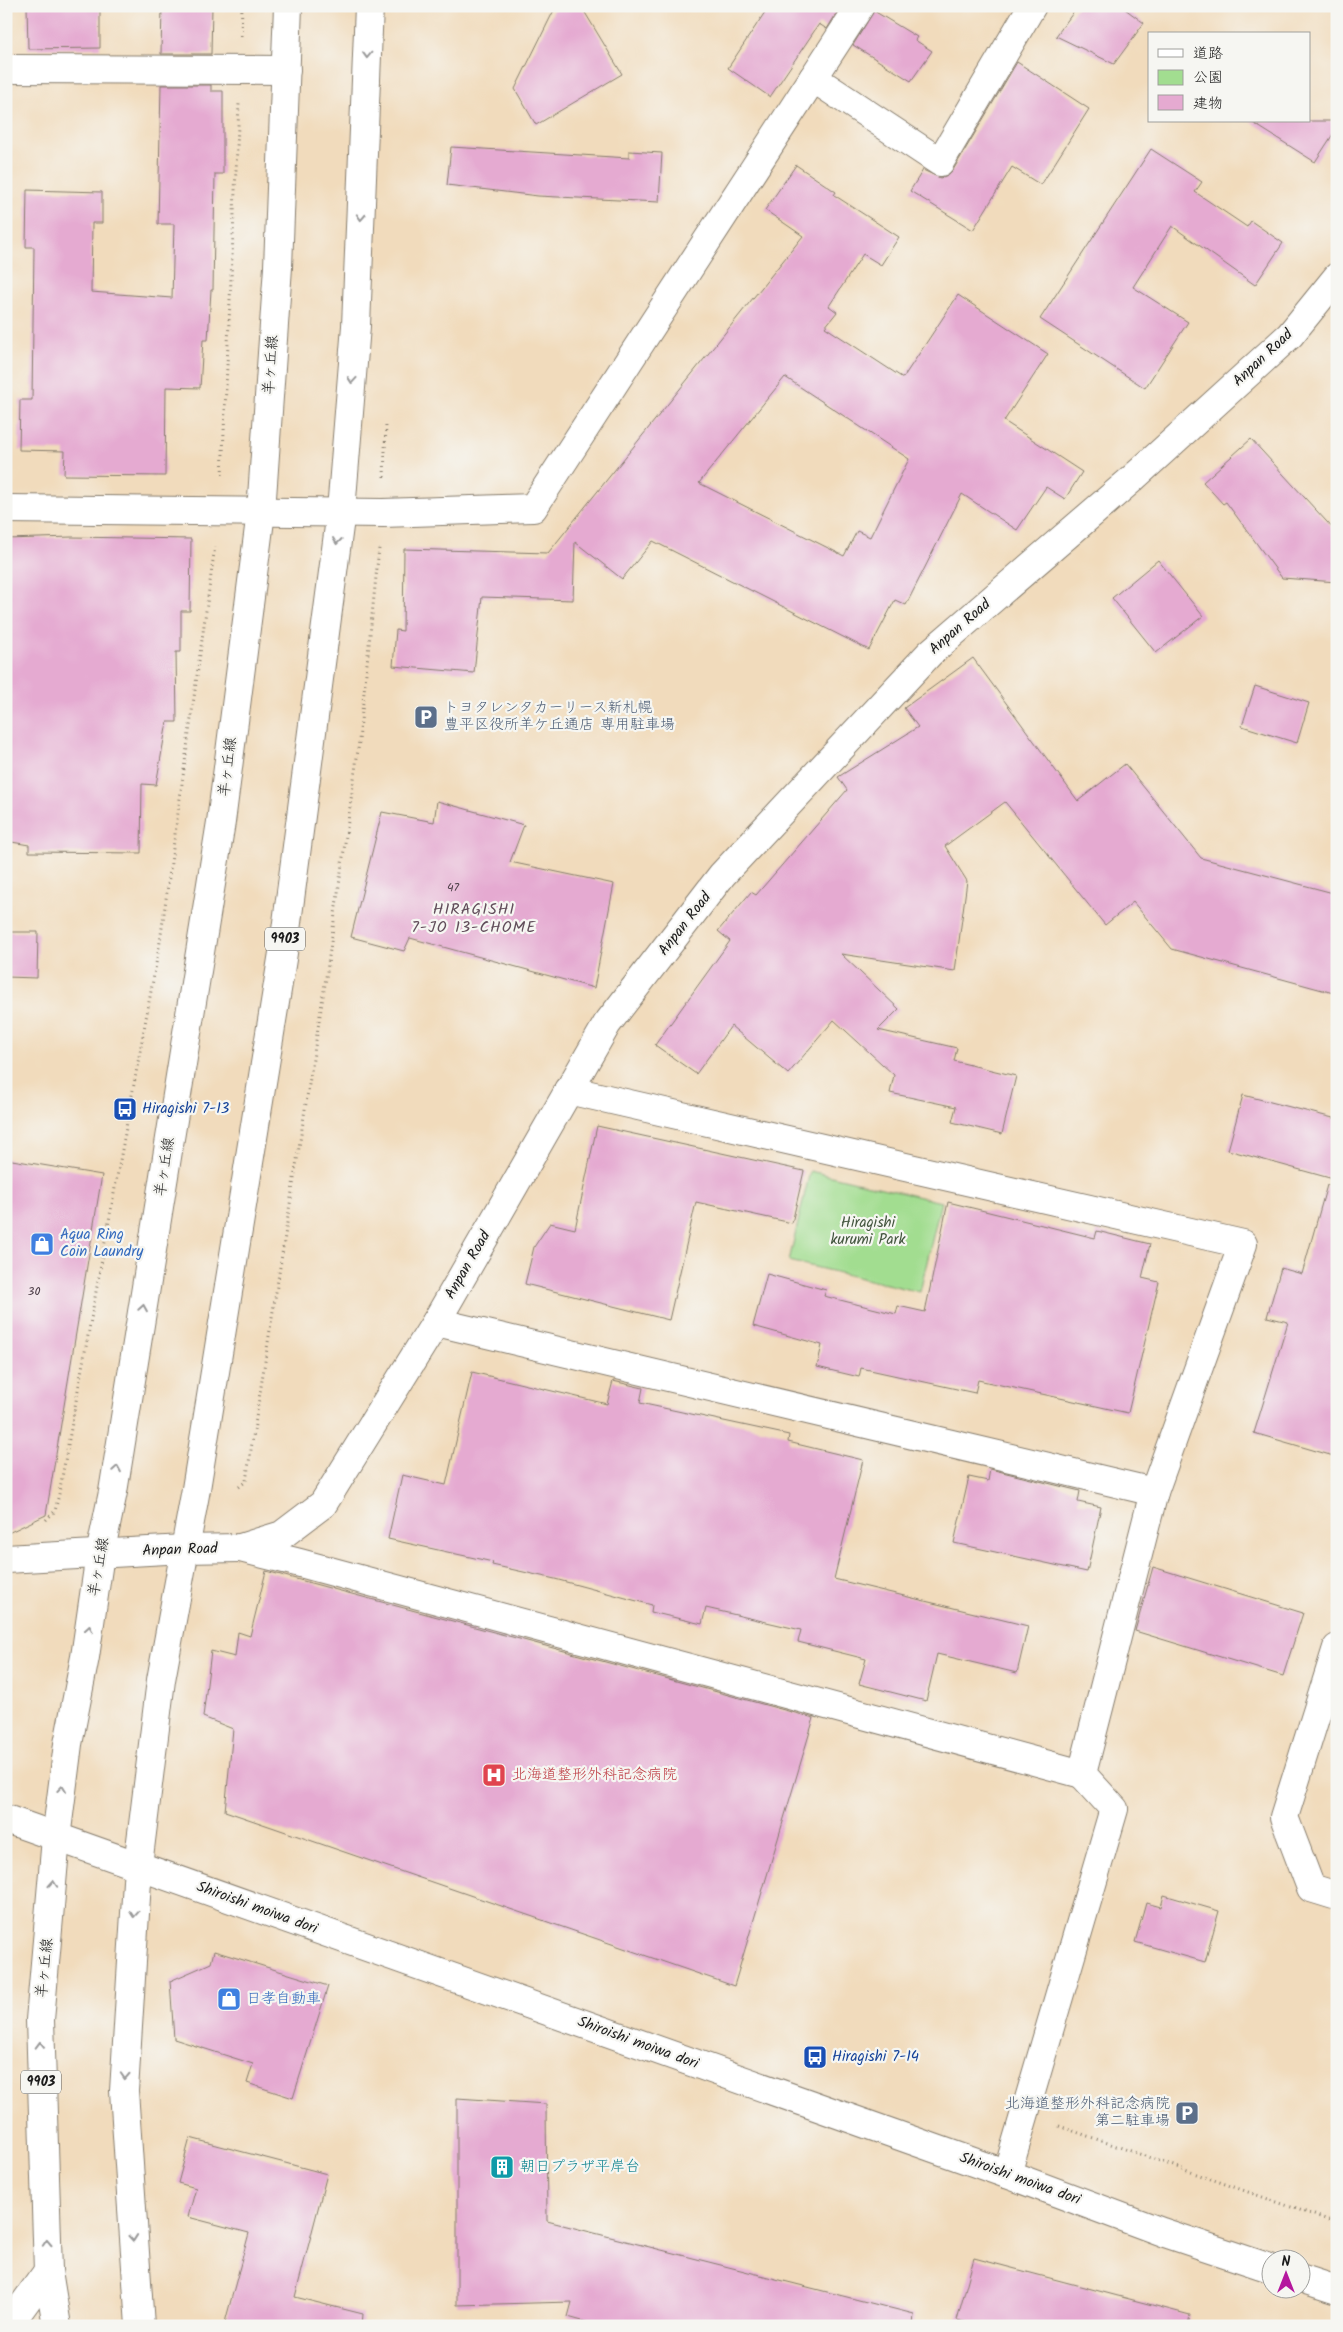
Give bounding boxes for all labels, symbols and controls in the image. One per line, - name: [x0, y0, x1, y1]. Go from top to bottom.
- legend: [1148, 32, 1310, 122]
- text: 道路: [1193, 42, 1223, 66]
- one-way arrow: [362, 51, 373, 59]
- text: 公園: [1193, 66, 1223, 90]
- text: 建物: [1193, 92, 1223, 116]
- one-way arrow: [356, 214, 366, 222]
- street label: Anpan Road: [1227, 323, 1299, 392]
- street label: 羊ヶ丘線: [257, 334, 285, 396]
- one-way arrow: [346, 376, 357, 384]
- one-way arrow: [332, 538, 343, 546]
- street label: Anpan Road: [924, 593, 997, 661]
- place label: トヨタレンタカーリース新札幌 豊平区役所羊ケ丘通店 専用駐車場: [444, 696, 675, 737]
- parking icon: トヨタレンタカーリース新札幌 豊平区役所羊ケ丘通店 専用駐車場: [413, 704, 439, 730]
- street label: 羊ヶ丘線: [212, 736, 244, 798]
- house number: 47: [447, 878, 460, 897]
- street label: Anpan Road: [652, 886, 718, 961]
- district label: HIRAGISHI 7-JO 13-CHOME: [411, 897, 537, 940]
- road number: 9903: [265, 928, 305, 951]
- bus stop icon: Hiragishi 7-13: [112, 1096, 138, 1122]
- place label: Hiragishi 7-13: [142, 1097, 230, 1121]
- street label: 羊ヶ丘線: [148, 1135, 182, 1199]
- park label: Hiragishi kurumi Park: [830, 1211, 907, 1252]
- place label: Aqua Ring Coin Laundry: [60, 1223, 144, 1264]
- street label: Anpan Road: [439, 1226, 498, 1304]
- shop icon: Aqua Ring Coin Laundry: [29, 1231, 55, 1257]
- house number: 30: [28, 1282, 40, 1301]
- one-way arrow: [137, 1304, 147, 1313]
- one-way arrow: [111, 1465, 122, 1473]
- street label: 羊ヶ丘線: [82, 1535, 116, 1599]
- street label: Anpan Road: [142, 1537, 219, 1563]
- one-way arrow: [83, 1625, 94, 1633]
- hospital icon: 北海道整形外科記念病院: [481, 1762, 507, 1788]
- place label: 北海道整形外科記念病院: [512, 1763, 677, 1787]
- one-way arrow: [56, 1785, 67, 1793]
- street label: Shiroishi moiwa dori: [193, 1875, 322, 1942]
- one-way arrow: [47, 1879, 58, 1887]
- one-way arrow: [129, 1910, 140, 1918]
- street label: 羊ヶ丘線: [30, 1937, 60, 1999]
- shop icon: 日孝自動車: [216, 1986, 242, 2012]
- place label: 日孝自動車: [246, 1987, 321, 2011]
- street label: Shiroishi moiwa dori: [574, 2010, 703, 2077]
- one-way arrow: [35, 2041, 45, 2049]
- bus stop icon: Hiragishi 7-14: [802, 2044, 828, 2070]
- place label: Hiragishi 7-14: [832, 2045, 919, 2069]
- road number: 9903: [21, 2070, 61, 2094]
- one-way arrow: [119, 2072, 130, 2080]
- place label: 北海道整形外科記念病院 第二駐車場: [1005, 2092, 1170, 2133]
- parking icon: 北海道整形外科記念病院 第二駐車場: [1174, 2100, 1200, 2126]
- street label: Shiroishi moiwa dori: [956, 2146, 1085, 2213]
- building icon: 朝日プラザ平岸台: [489, 2154, 515, 2180]
- place label: 朝日プラザ平岸台: [520, 2155, 640, 2179]
- one-way arrow: [127, 2235, 138, 2243]
- one-way arrow: [41, 2239, 52, 2247]
- north arrow: [1260, 2250, 1310, 2300]
- text: N: [1282, 2251, 1291, 2273]

